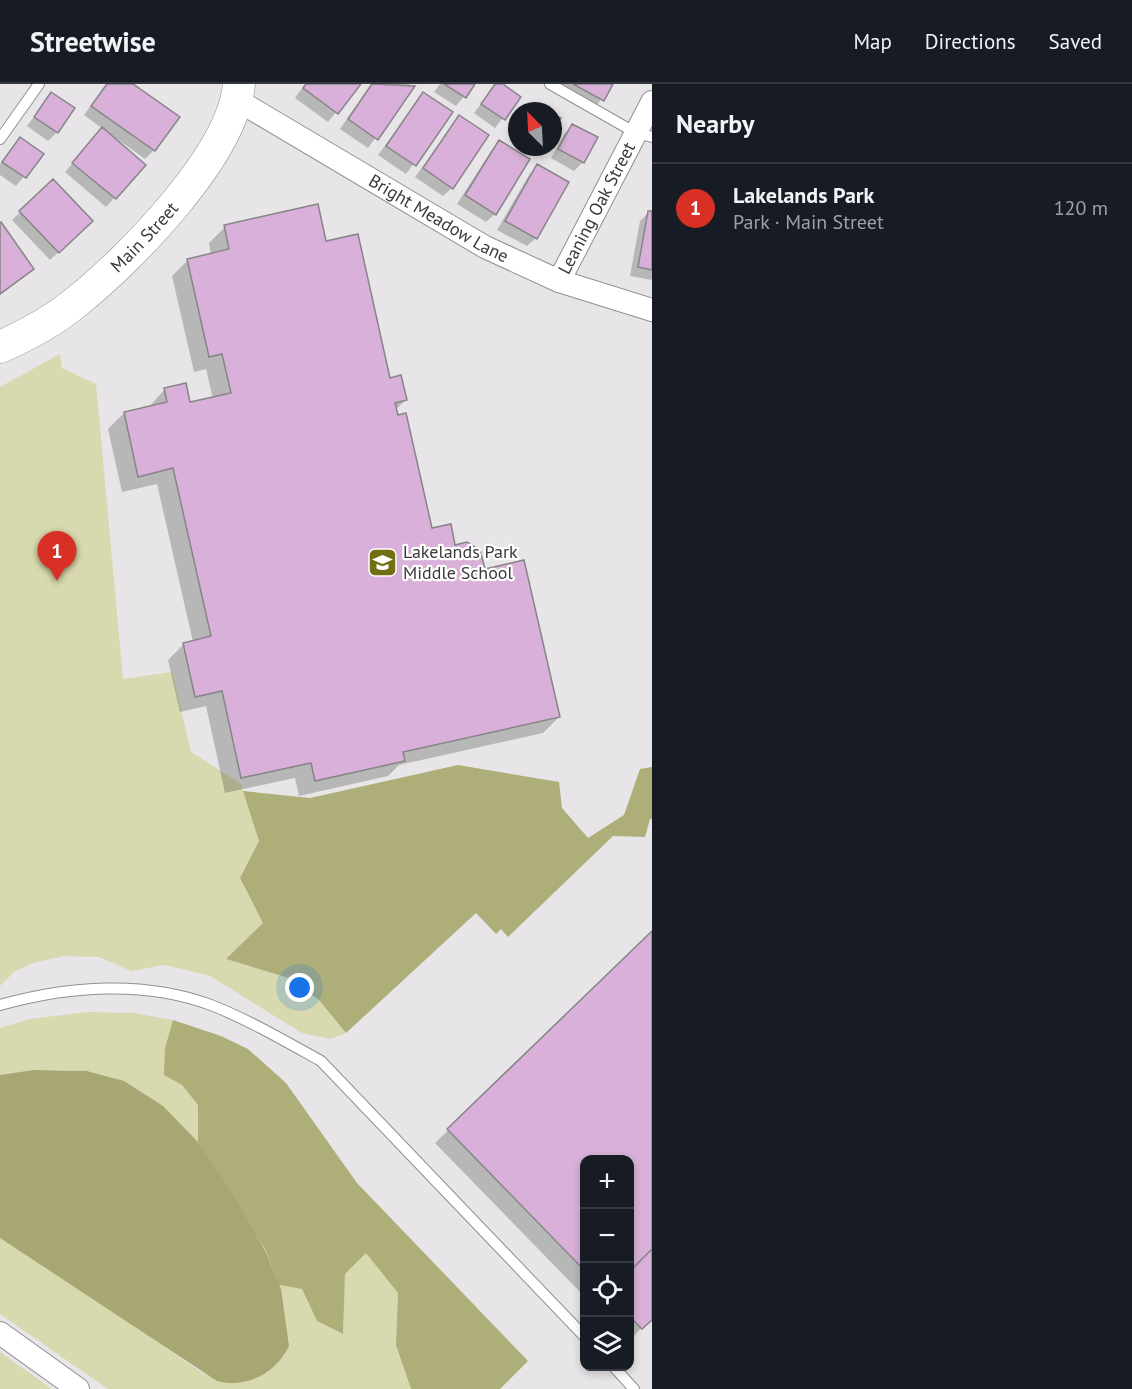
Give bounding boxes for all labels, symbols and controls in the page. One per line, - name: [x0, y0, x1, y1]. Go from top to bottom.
- text: Streetwise: [30, 23, 156, 60]
- text: Map: [853, 28, 892, 55]
- text: Directions: [925, 28, 1016, 55]
- text: Saved: [1049, 28, 1102, 55]
- north arrow: [508, 102, 562, 156]
- text: Nearby: [676, 107, 754, 140]
- street label: Leaning Oak Street: [553, 138, 640, 278]
- street label: Bright Meadow Lane: [365, 169, 512, 267]
- text: Lakelands Park: [733, 181, 874, 209]
- text: 1: [690, 195, 701, 221]
- text: 120 m: [1054, 195, 1108, 221]
- street label: Main Street: [105, 197, 183, 277]
- text: Park · Main Street: [733, 209, 884, 235]
- pin: 1: [38, 532, 76, 581]
- place label: Lakelands Park Middle School: [403, 540, 518, 584]
- school or university icon: Lakelands Park Middle School: [366, 546, 398, 578]
- your location: [285, 973, 314, 1002]
- map controls: [580, 1155, 634, 1371]
- button: +: [580, 1155, 634, 1209]
- button: −: [580, 1209, 634, 1263]
- button: locate: [580, 1263, 634, 1317]
- button: layers: [580, 1317, 634, 1371]

